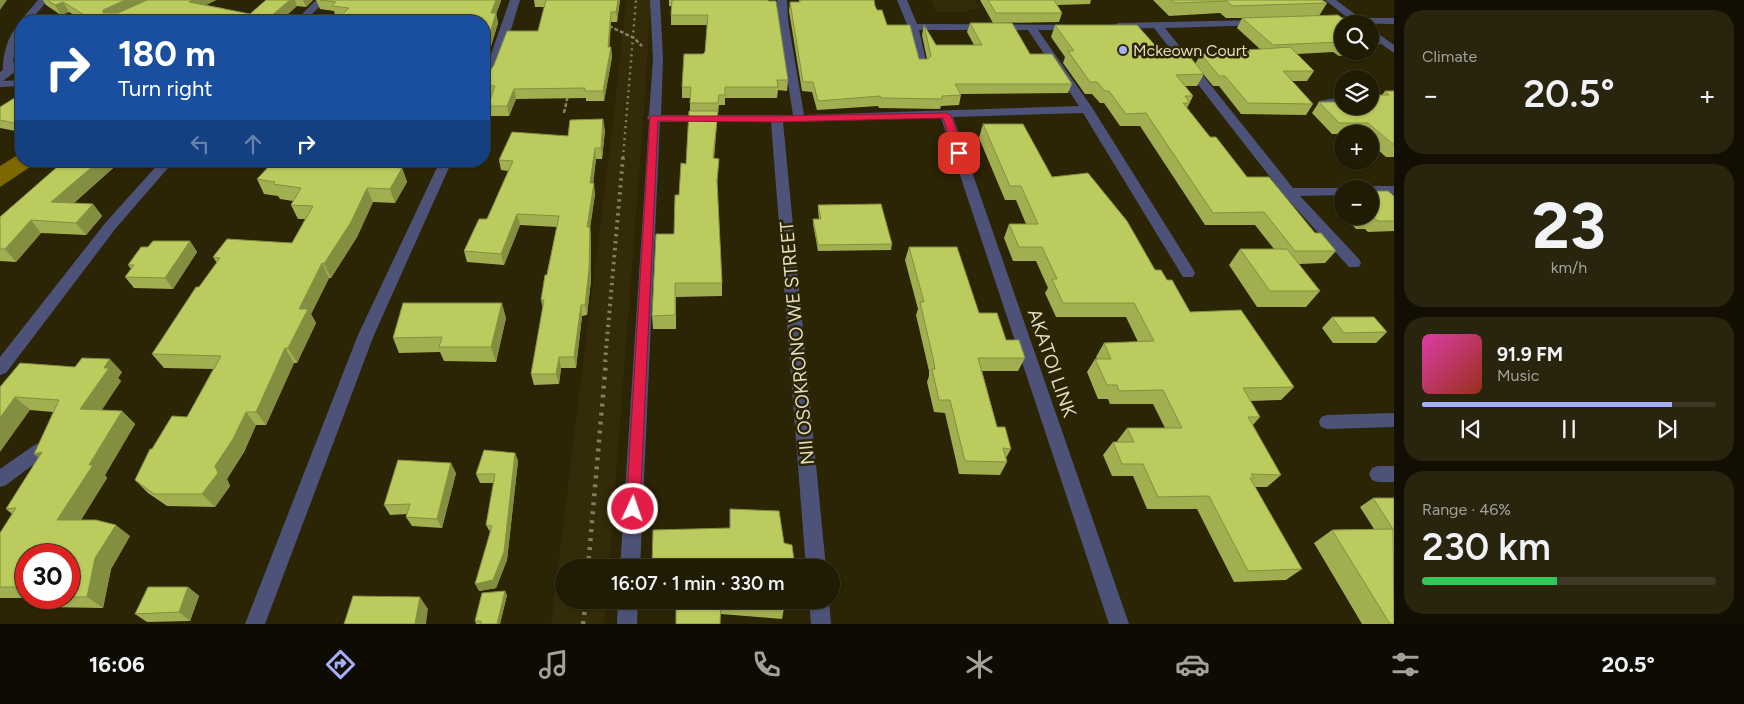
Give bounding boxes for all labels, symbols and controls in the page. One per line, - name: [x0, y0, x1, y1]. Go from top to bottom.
- map controls: [1334, 15, 1379, 225]
- button: search: [1334, 15, 1379, 60]
- text: 180 m: [118, 33, 216, 75]
- icon: right: [35, 35, 100, 100]
- place label: Mckeown Court: [1133, 41, 1247, 60]
- marker: Mckeown Court: [1117, 44, 1129, 56]
- text: Climate: [1422, 47, 1477, 66]
- button: layers: [1334, 70, 1379, 115]
- text: 20.5°: [1523, 71, 1615, 117]
- text: Turn right: [118, 75, 213, 102]
- text: −: [1422, 78, 1439, 112]
- text: +: [1699, 78, 1716, 112]
- button: +: [1334, 125, 1379, 170]
- icon: left: [186, 130, 214, 158]
- icon: ahead: [239, 130, 267, 158]
- icon: right: [292, 130, 320, 158]
- pin: [938, 132, 980, 174]
- icon: arrive: [945, 139, 973, 167]
- button: −: [1334, 180, 1379, 225]
- text: 23: [1532, 186, 1606, 264]
- street label: NII OSOKRONO WE STREET: [775, 220, 819, 466]
- text: km/h: [1551, 258, 1587, 277]
- street label: AKATOI LINK: [1023, 306, 1081, 421]
- text: 91.9 FM: [1497, 343, 1563, 366]
- text: Music: [1497, 366, 1539, 385]
- icon: previous: [1457, 415, 1485, 443]
- icon: pause: [1555, 415, 1583, 443]
- icon: next: [1653, 415, 1681, 443]
- position arrow: [606, 482, 658, 534]
- text: Range · 46%: [1422, 500, 1511, 519]
- text: 230 km: [1422, 524, 1551, 570]
- speed limit sign: 30: [15, 544, 80, 609]
- text: 16:07 · 1 min · 330 m: [611, 572, 784, 595]
- icon: directions: [323, 647, 358, 682]
- icon: music: [536, 647, 571, 682]
- icon: phone: [749, 647, 784, 682]
- icon: climate: [962, 647, 997, 682]
- icon: car: [1175, 647, 1210, 682]
- icon: filters: [1388, 647, 1423, 682]
- text: 16:06: [89, 651, 145, 678]
- text: 20.5°: [1601, 651, 1655, 678]

